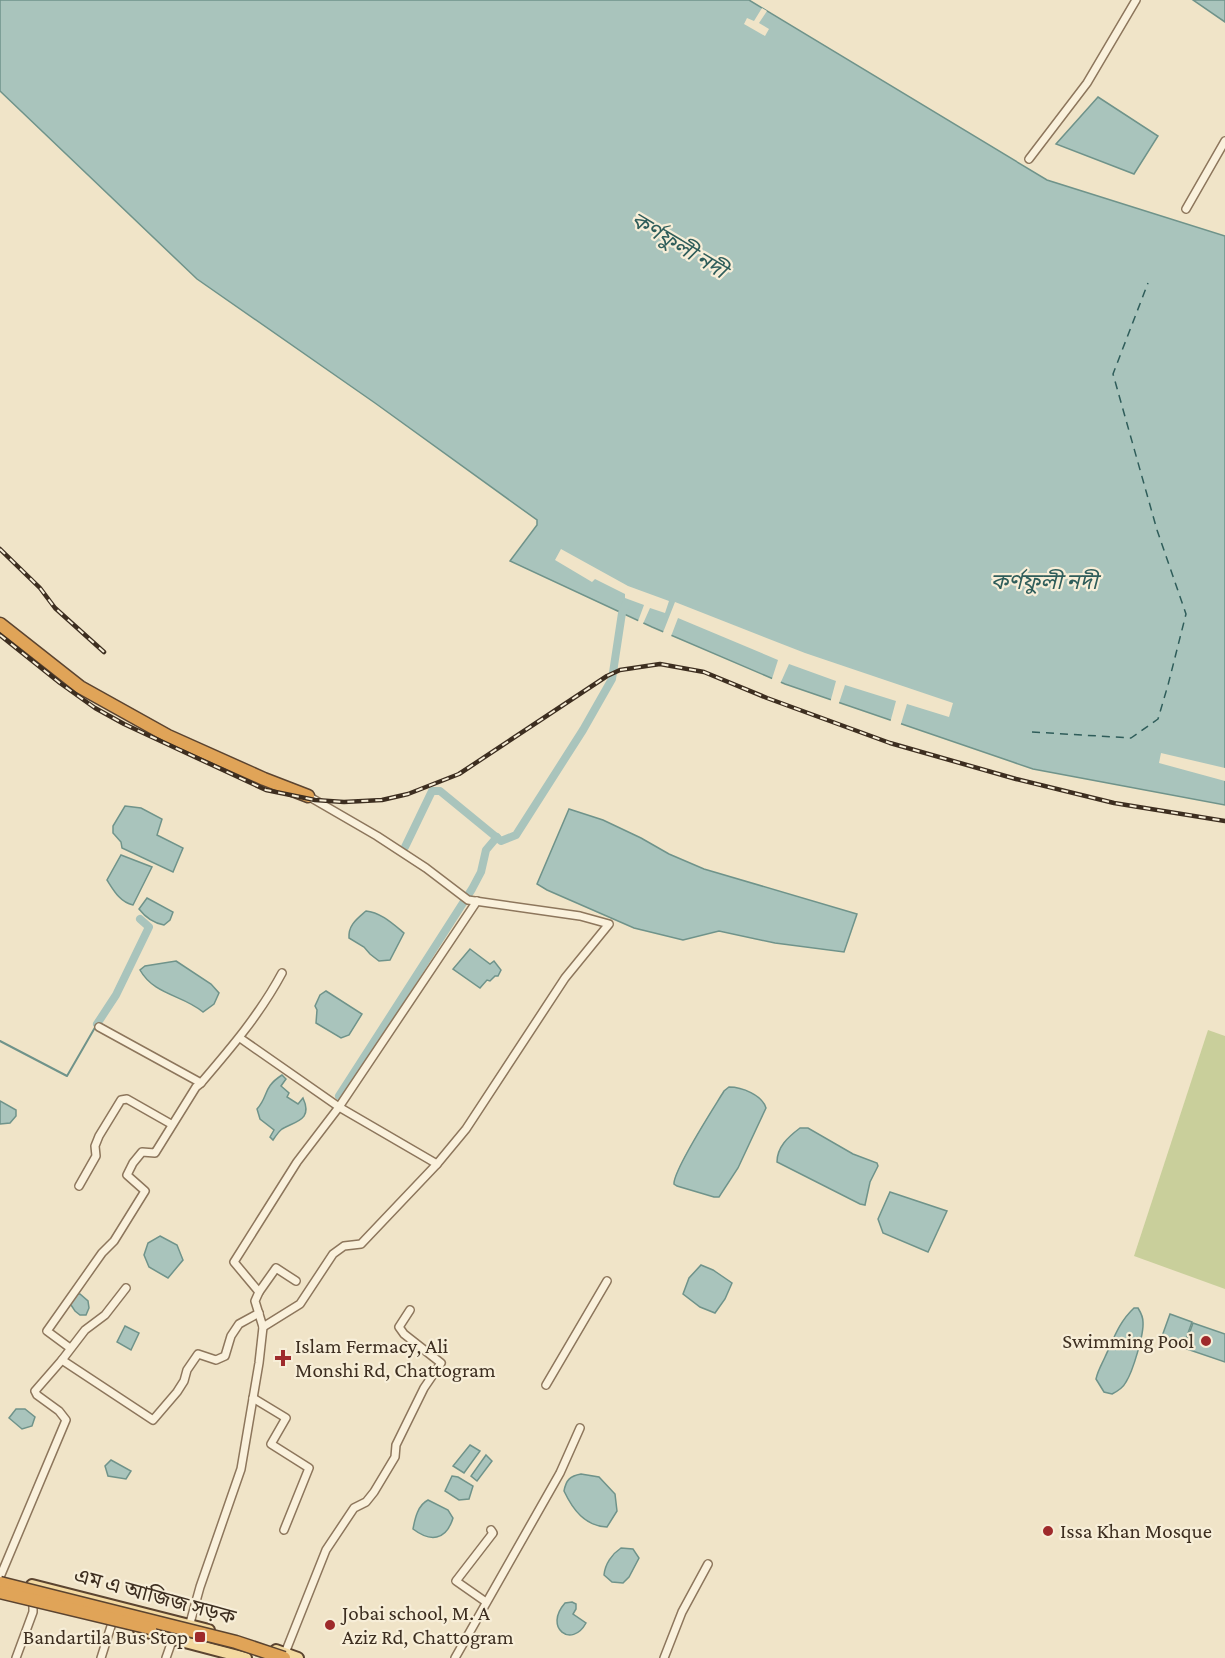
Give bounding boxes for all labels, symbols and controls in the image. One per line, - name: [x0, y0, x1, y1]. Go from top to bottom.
- water label: কর্ণফুলী নদী: [626, 206, 735, 286]
- water label: কর্ণফুলী নদী: [990, 568, 1102, 595]
- place label: Swimming Pool: [1062, 1329, 1194, 1353]
- place label: Islam Fermacy, Ali Monshi Rd, Chattogram: [295, 1334, 496, 1382]
- marker: Swimming Pool: [1199, 1334, 1213, 1348]
- marker: Islam Fermacy, Ali Monshi Rd, Chattogram: [276, 1351, 290, 1365]
- place label: Issa Khan Mosque: [1060, 1519, 1212, 1543]
- marker: Issa Khan Mosque: [1041, 1524, 1055, 1538]
- street label: এম এ আজিজ সড়ক: [71, 1563, 240, 1629]
- place label: Jobai school, M. A Aziz Rd, Chattogram: [340, 1601, 514, 1649]
- marker: Jobai school, M. A Aziz Rd, Chattogram: [323, 1618, 337, 1632]
- place label: Bandartila Bus Stop: [23, 1625, 188, 1649]
- marker: Bandartila Bus Stop: [193, 1630, 207, 1644]

